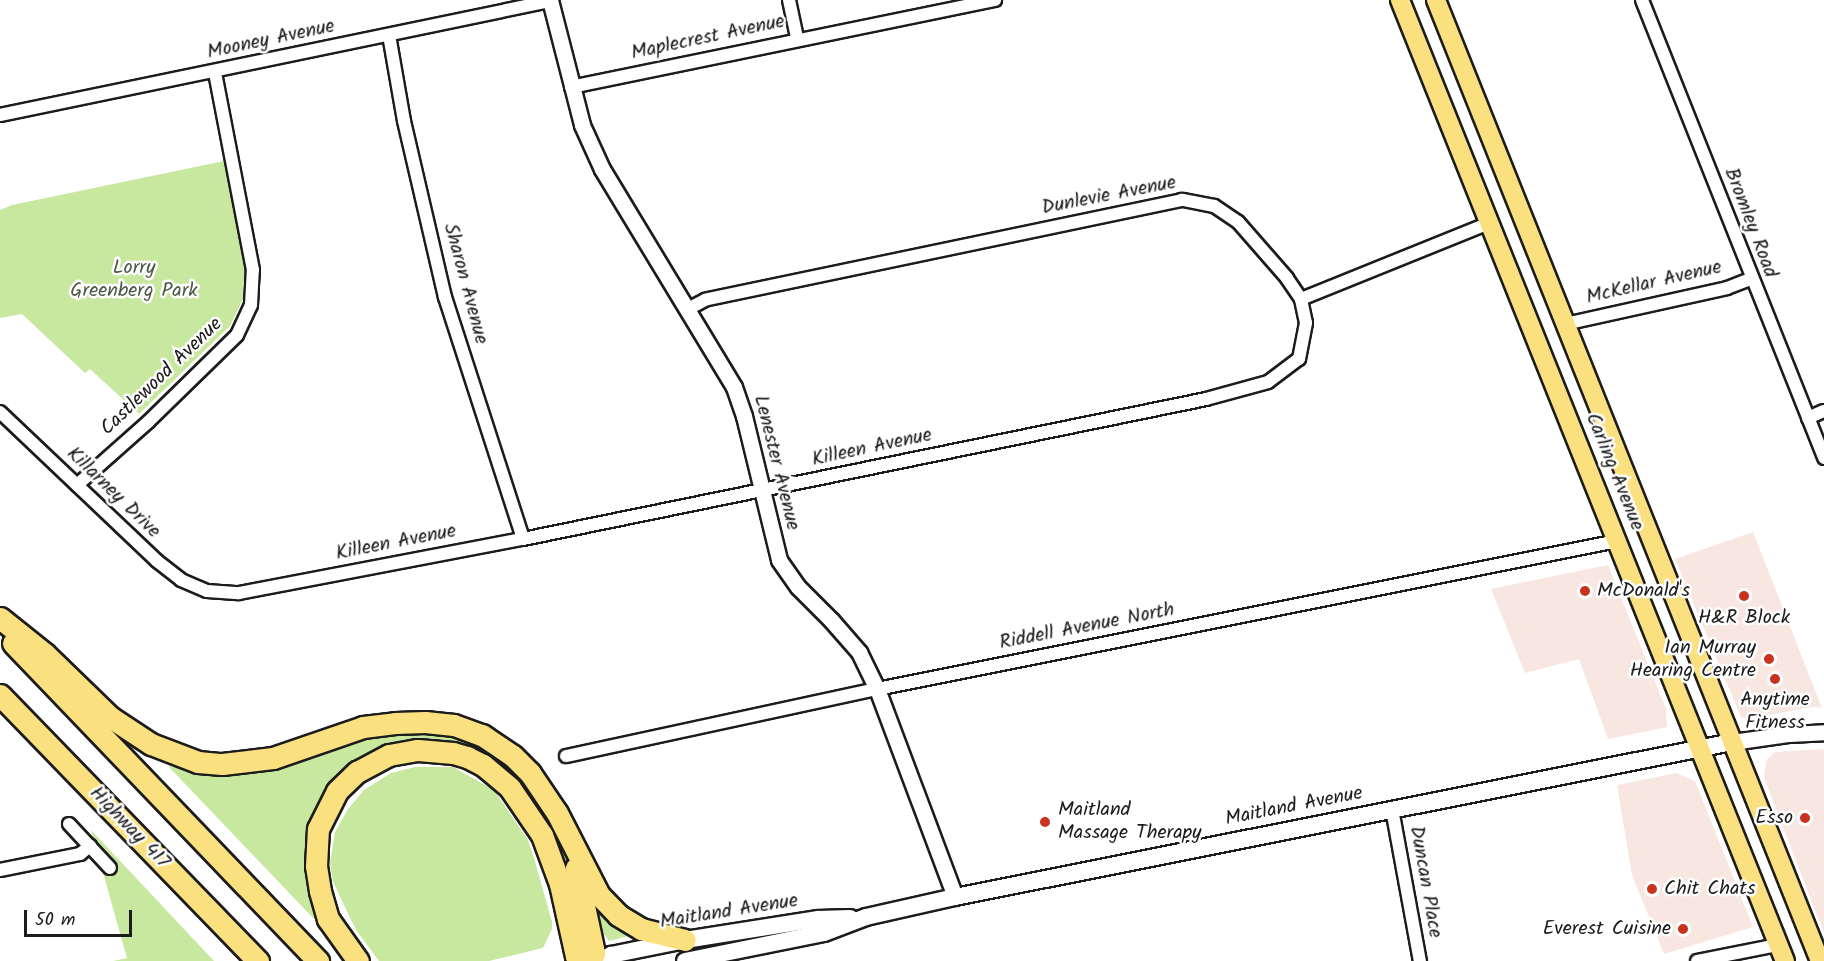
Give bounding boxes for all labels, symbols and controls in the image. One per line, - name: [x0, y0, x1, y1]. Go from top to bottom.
- street label: Maplecrest Avenue: [629, 10, 787, 66]
- street label: Mooney Avenue: [205, 15, 337, 65]
- street label: Bromley Road: [1718, 165, 1782, 281]
- street label: Dunlevie Avenue: [1040, 171, 1178, 221]
- street label: Sharon Avenue: [437, 221, 493, 347]
- street label: McKellar Avenue: [1584, 256, 1724, 310]
- park label: Lorry Greenberg Park: [70, 257, 198, 304]
- street label: Castlewood Avenue: [96, 313, 228, 441]
- street label: Lenester Avenue: [748, 393, 804, 533]
- street label: Carling Avenue: [1580, 410, 1648, 534]
- street label: Killeen Avenue: [810, 424, 934, 472]
- street label: Killarney Drive: [61, 442, 165, 544]
- street label: Killeen Avenue: [334, 520, 458, 566]
- place label: McDonald's: [1597, 579, 1690, 603]
- marker: McDonald's: [1578, 584, 1592, 598]
- marker: H&R Block: [1737, 589, 1751, 603]
- street label: Riddell Avenue North: [997, 598, 1177, 656]
- place label: H&R Block: [1698, 606, 1790, 630]
- place label: Ian Murray Hearing Centre: [1630, 636, 1756, 683]
- marker: Ian Murray Hearing Centre: [1760, 650, 1778, 668]
- marker: Anytime Fitness: [1768, 672, 1782, 686]
- place label: Anytime Fitness: [1740, 688, 1810, 735]
- street label: Highway 417: [84, 782, 174, 874]
- street label: Maitland Avenue: [1223, 782, 1365, 832]
- place label: Maitland Massage Therapy: [1058, 798, 1201, 845]
- place label: Esso: [1755, 806, 1793, 830]
- marker: Esso: [1798, 811, 1812, 825]
- marker: Maitland Massage Therapy: [1036, 813, 1054, 831]
- street label: Duncan Place: [1403, 824, 1447, 940]
- place label: Chit Chats: [1664, 877, 1756, 901]
- marker: Chit Chats: [1645, 882, 1659, 896]
- street label: Maitland Avenue: [658, 889, 800, 935]
- scale bar: [27, 898, 135, 936]
- text: 50 m: [35, 906, 75, 935]
- place label: Everest Cuisine: [1543, 917, 1671, 941]
- marker: Everest Cuisine: [1676, 922, 1690, 936]

